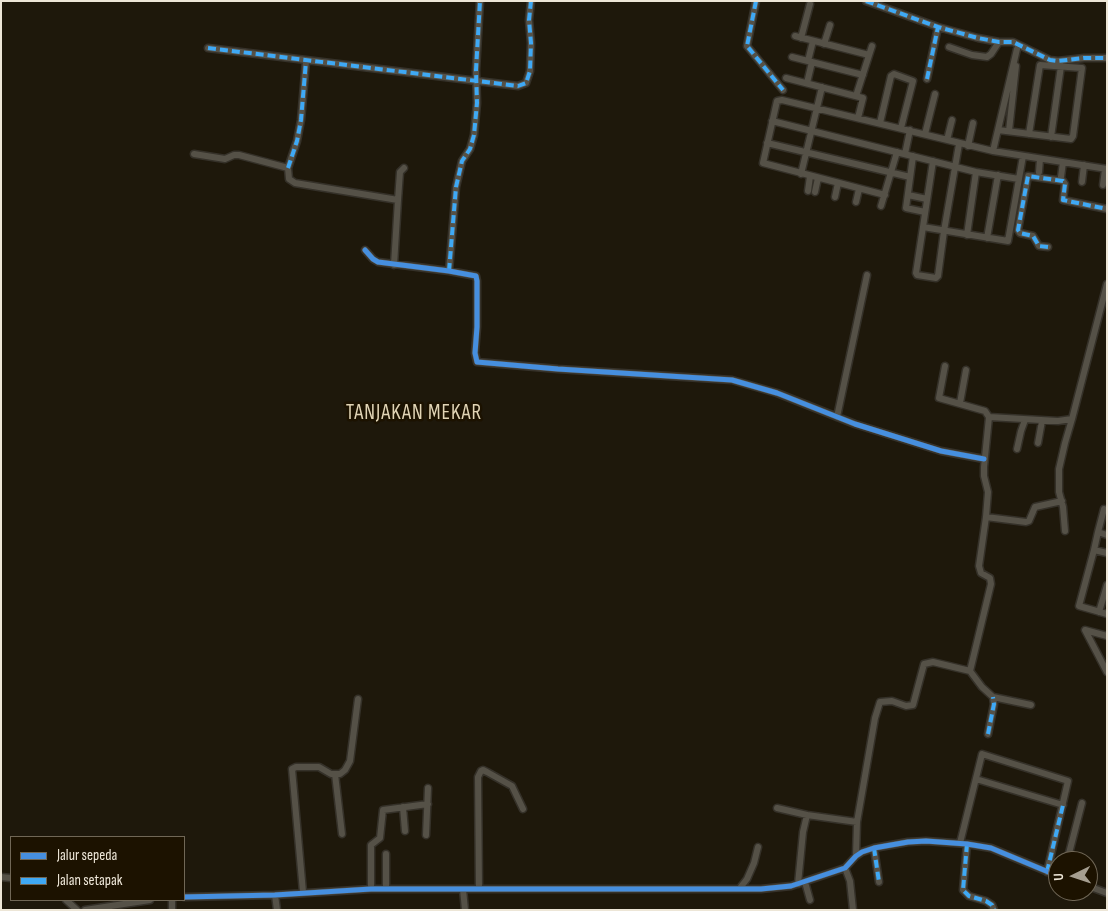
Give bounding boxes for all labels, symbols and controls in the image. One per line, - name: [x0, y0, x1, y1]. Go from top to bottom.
- district label: TANJAKAN MEKAR: [344, 401, 484, 427]
- legend: [10, 836, 185, 901]
- text: Jalur sepeda: [57, 846, 117, 865]
- north arrow: [1048, 851, 1098, 901]
- text: Jalan setapak: [57, 871, 123, 890]
- text: U: [1050, 873, 1067, 881]

